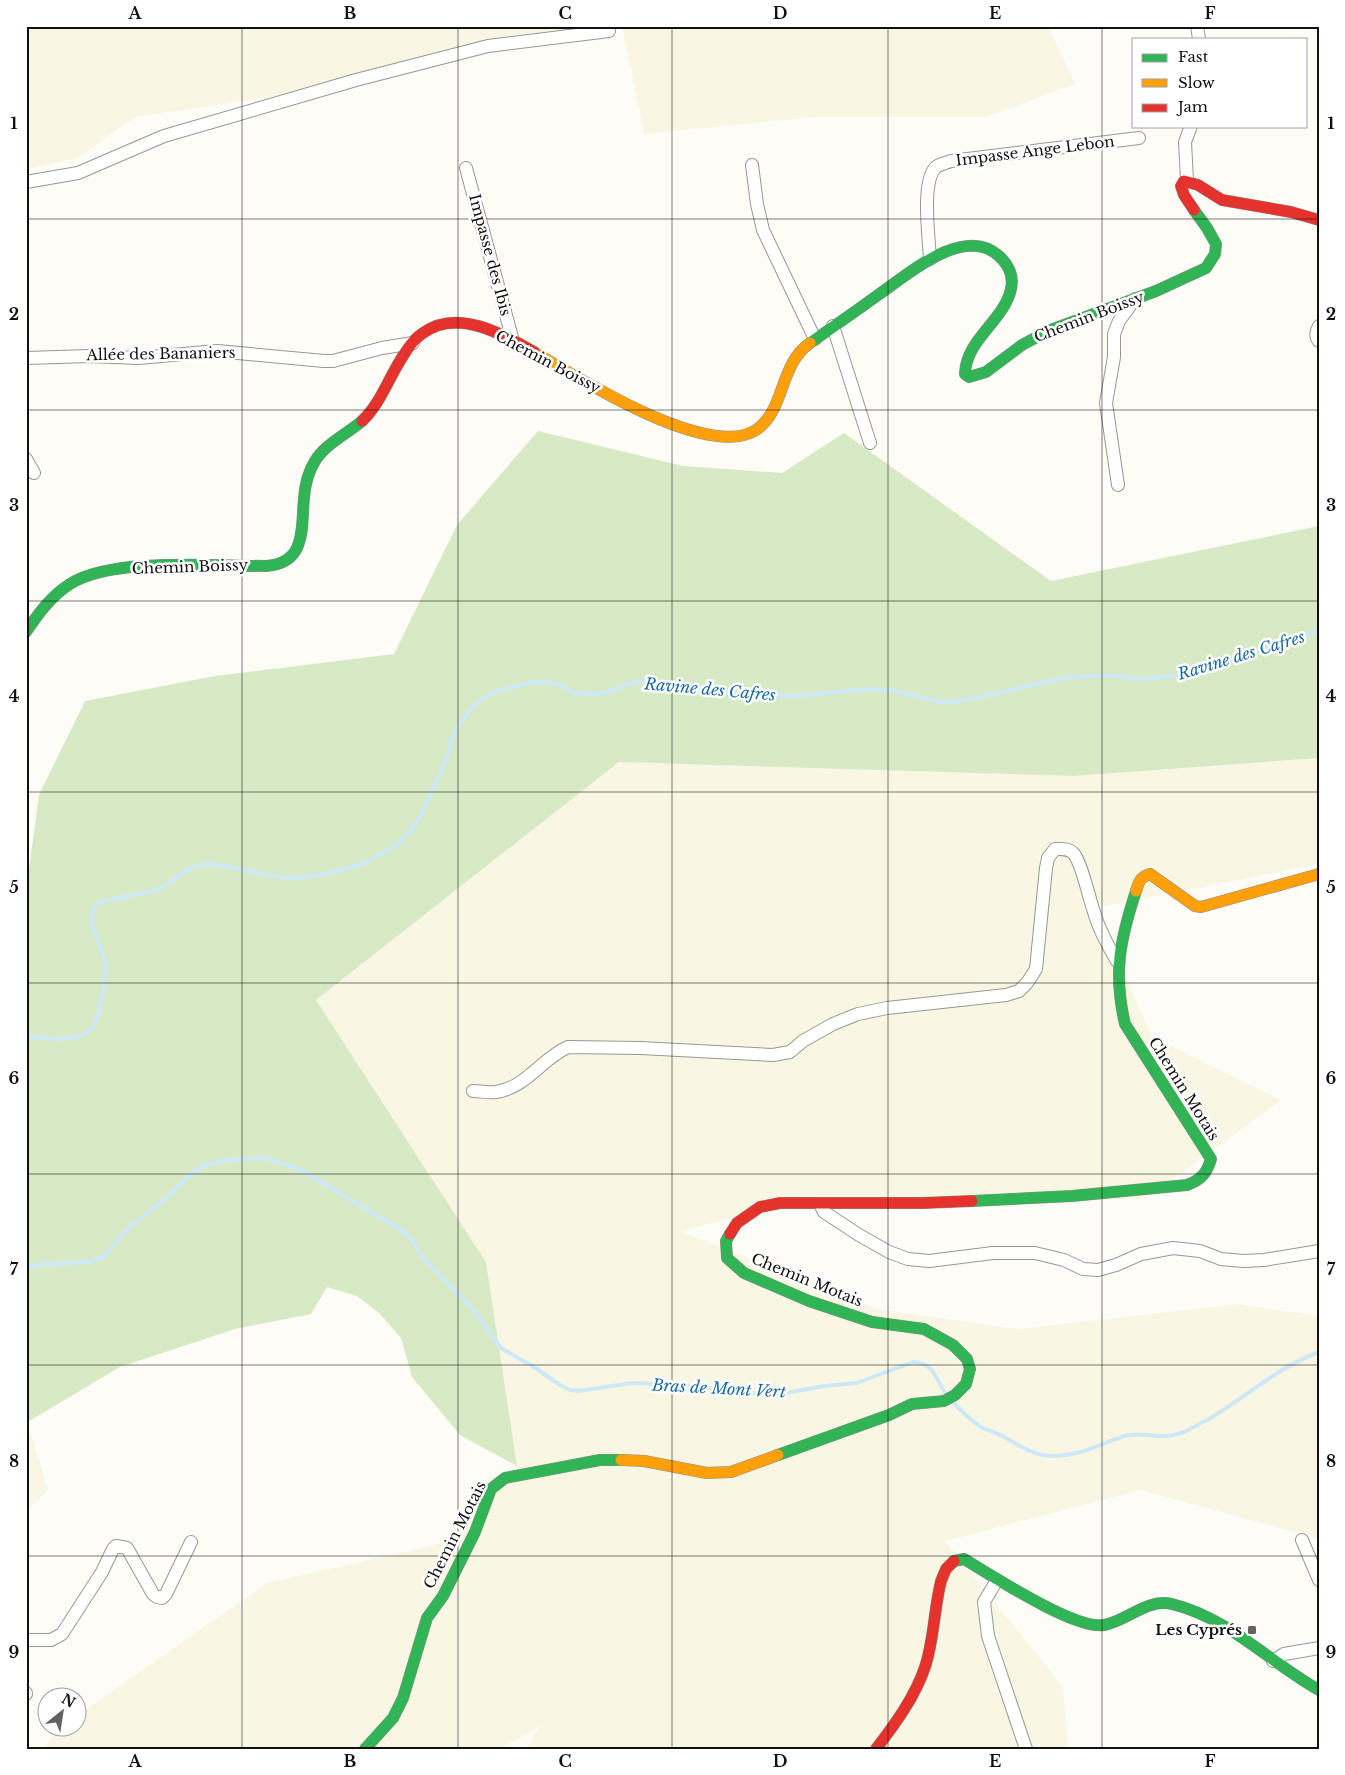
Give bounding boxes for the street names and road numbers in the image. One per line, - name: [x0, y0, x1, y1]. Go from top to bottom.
- street label: Impasse Ange Lebon: [954, 131, 1115, 170]
- street label: Impasse des Ibis: [465, 192, 516, 318]
- street label: Chemin Boissy: [1031, 287, 1147, 346]
- street label: Chemin Boissy: [492, 326, 604, 397]
- street label: Allée des Bananiers: [85, 343, 236, 364]
- street label: Chemin Boissy: [132, 555, 249, 578]
- street label: Chemin Motais: [1145, 1033, 1224, 1144]
- street label: Chemin Motais: [749, 1249, 866, 1311]
- street label: Chemin Motais: [419, 1478, 490, 1592]

